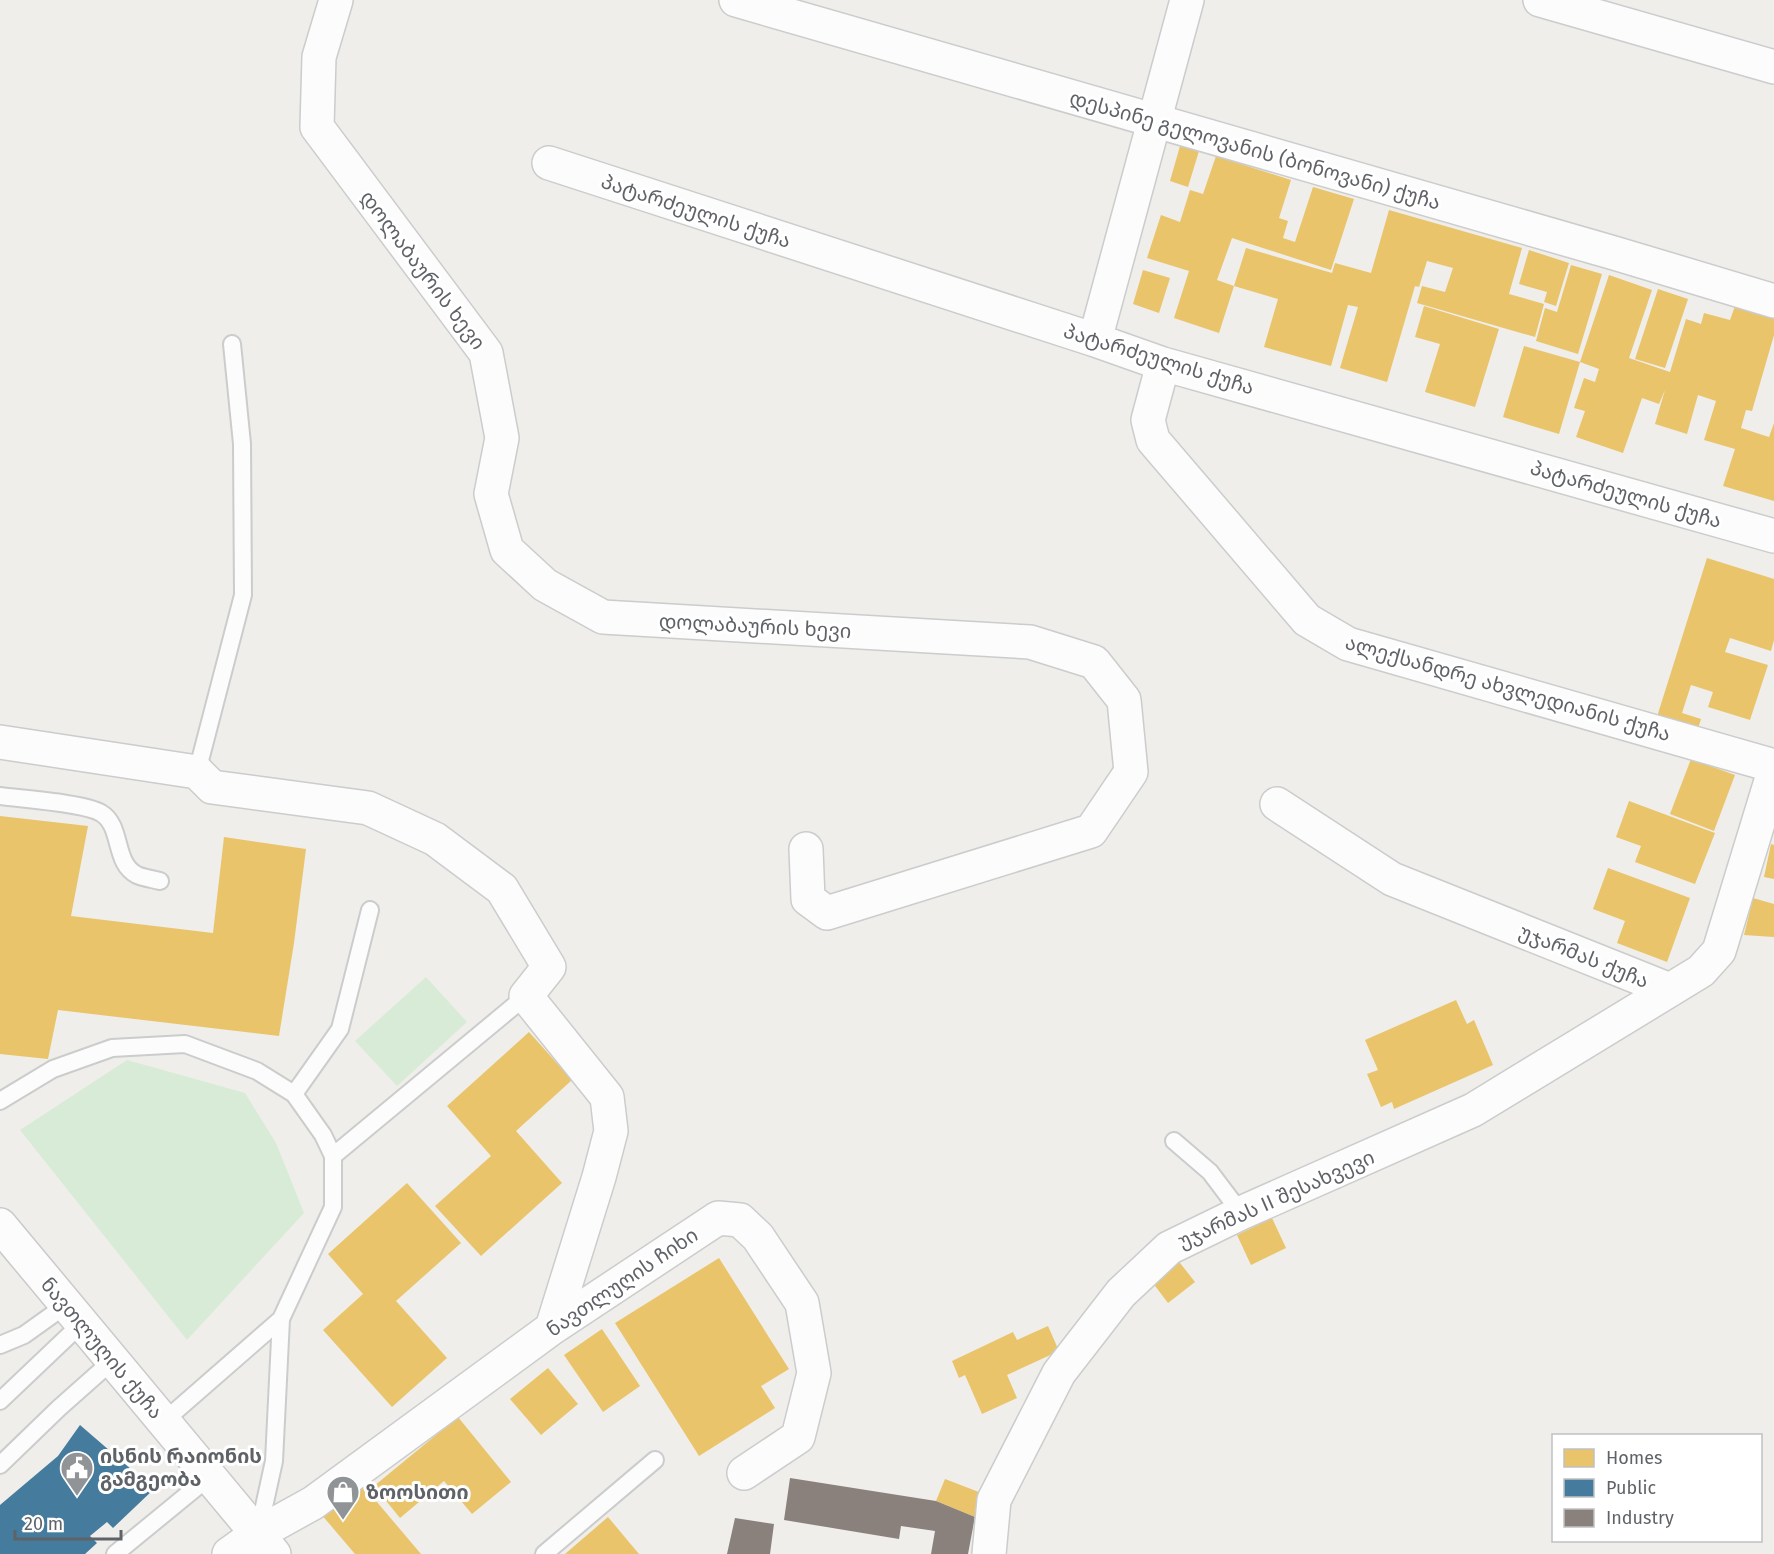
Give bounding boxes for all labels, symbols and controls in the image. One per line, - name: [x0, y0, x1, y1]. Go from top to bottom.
- street label: დესპინე გელოვანის (ბონოვანი) ქუჩა: [1067, 85, 1443, 216]
- street label: პატარძეულის ქუჩა: [598, 169, 794, 254]
- street label: დოლაბაურის ხევი: [355, 186, 491, 355]
- street label: პატარძეულის ქუჩა: [1061, 319, 1257, 400]
- street label: პატარძეულის ქუჩა: [1527, 455, 1724, 534]
- street label: დოლაბაურის ხევი: [658, 609, 852, 644]
- street label: ალექსანდრე ახვლედიანის ქუჩა: [1342, 630, 1673, 747]
- street label: უჯარმას ქუჩა: [1516, 919, 1652, 993]
- street label: უჯარმას II შესახვევი: [1174, 1145, 1378, 1253]
- street label: ნავთლუღის ჩიხი: [542, 1222, 703, 1342]
- street label: ნავთლუღის ქუჩა: [35, 1272, 168, 1424]
- legend: [1552, 1434, 1762, 1542]
- place label: ისნის რაიონის გამგეობა: [100, 1444, 262, 1491]
- text: Homes: [1606, 1447, 1662, 1469]
- public building icon: ისნის რაიონის გამგეობა: [59, 1450, 95, 1497]
- shop icon: ზოოსითი: [325, 1474, 361, 1521]
- text: Public: [1606, 1477, 1656, 1499]
- place label: ზოოსითი: [366, 1480, 468, 1504]
- scale bar: [15, 1503, 122, 1541]
- text: Industry: [1606, 1507, 1674, 1529]
- text: 20 m: [24, 1513, 63, 1535]

